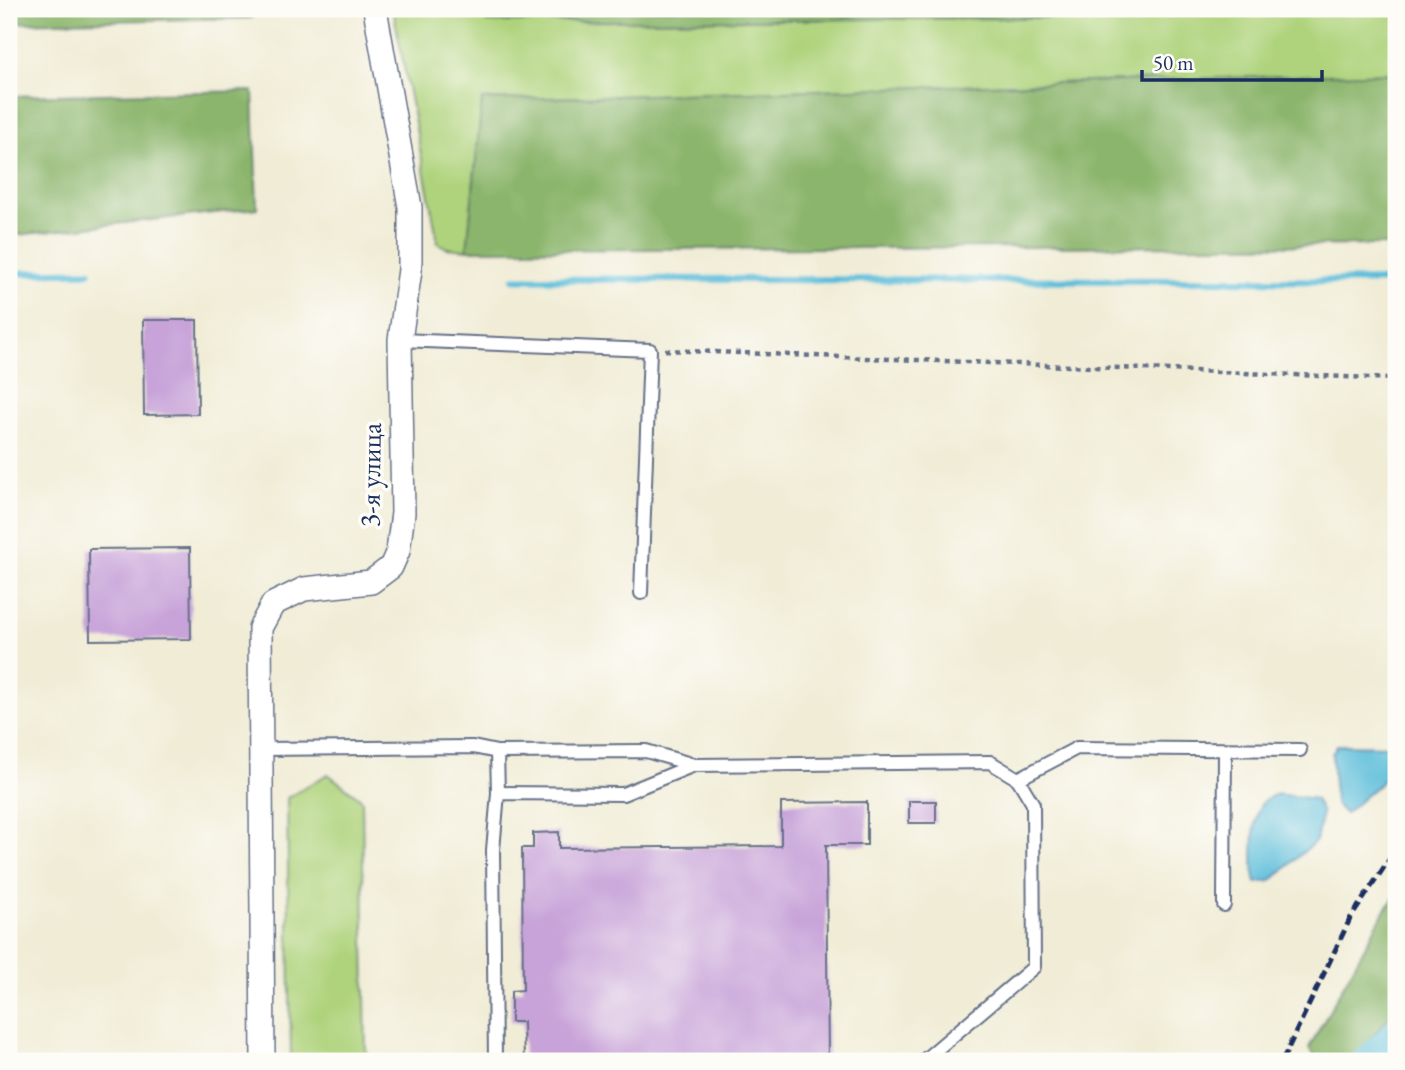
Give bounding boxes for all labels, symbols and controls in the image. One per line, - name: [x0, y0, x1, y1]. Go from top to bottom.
- scale bar: [1142, 38, 1323, 82]
- text: 50 m: [1153, 49, 1194, 76]
- street label: 3-я улица: [351, 422, 389, 528]

